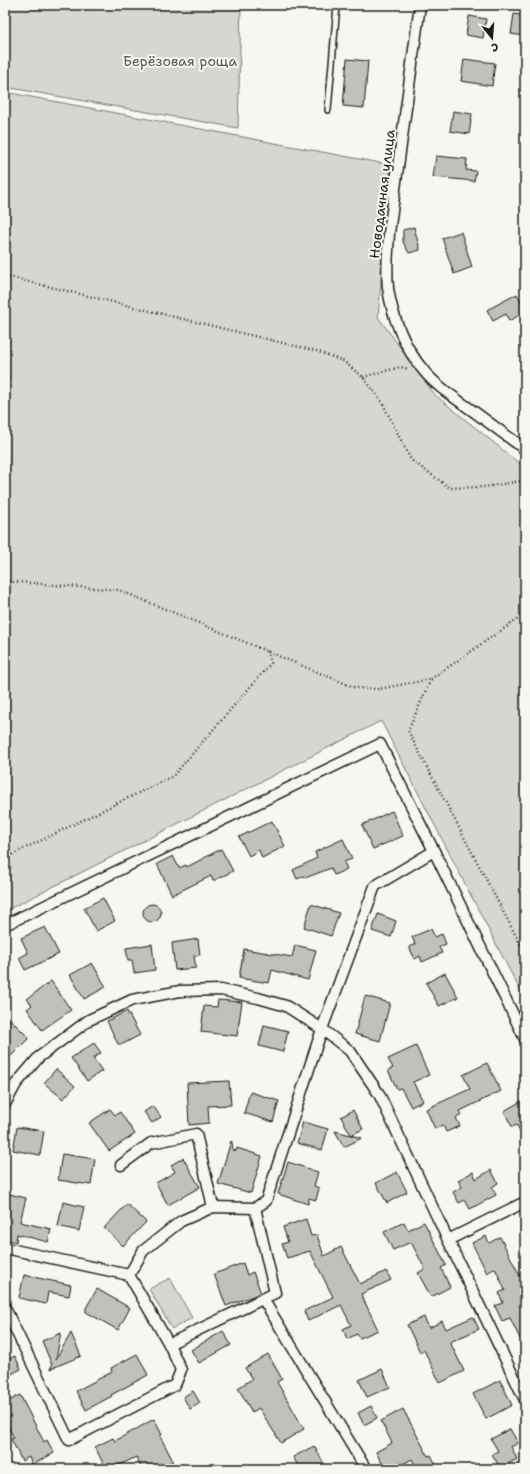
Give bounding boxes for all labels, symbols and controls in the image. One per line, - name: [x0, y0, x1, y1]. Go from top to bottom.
- north arrow: [472, 18, 512, 58]
- text: С: [489, 39, 500, 55]
- park label: Берёзовая роща: [123, 52, 237, 70]
- street label: Новодачная улица: [365, 128, 399, 260]

